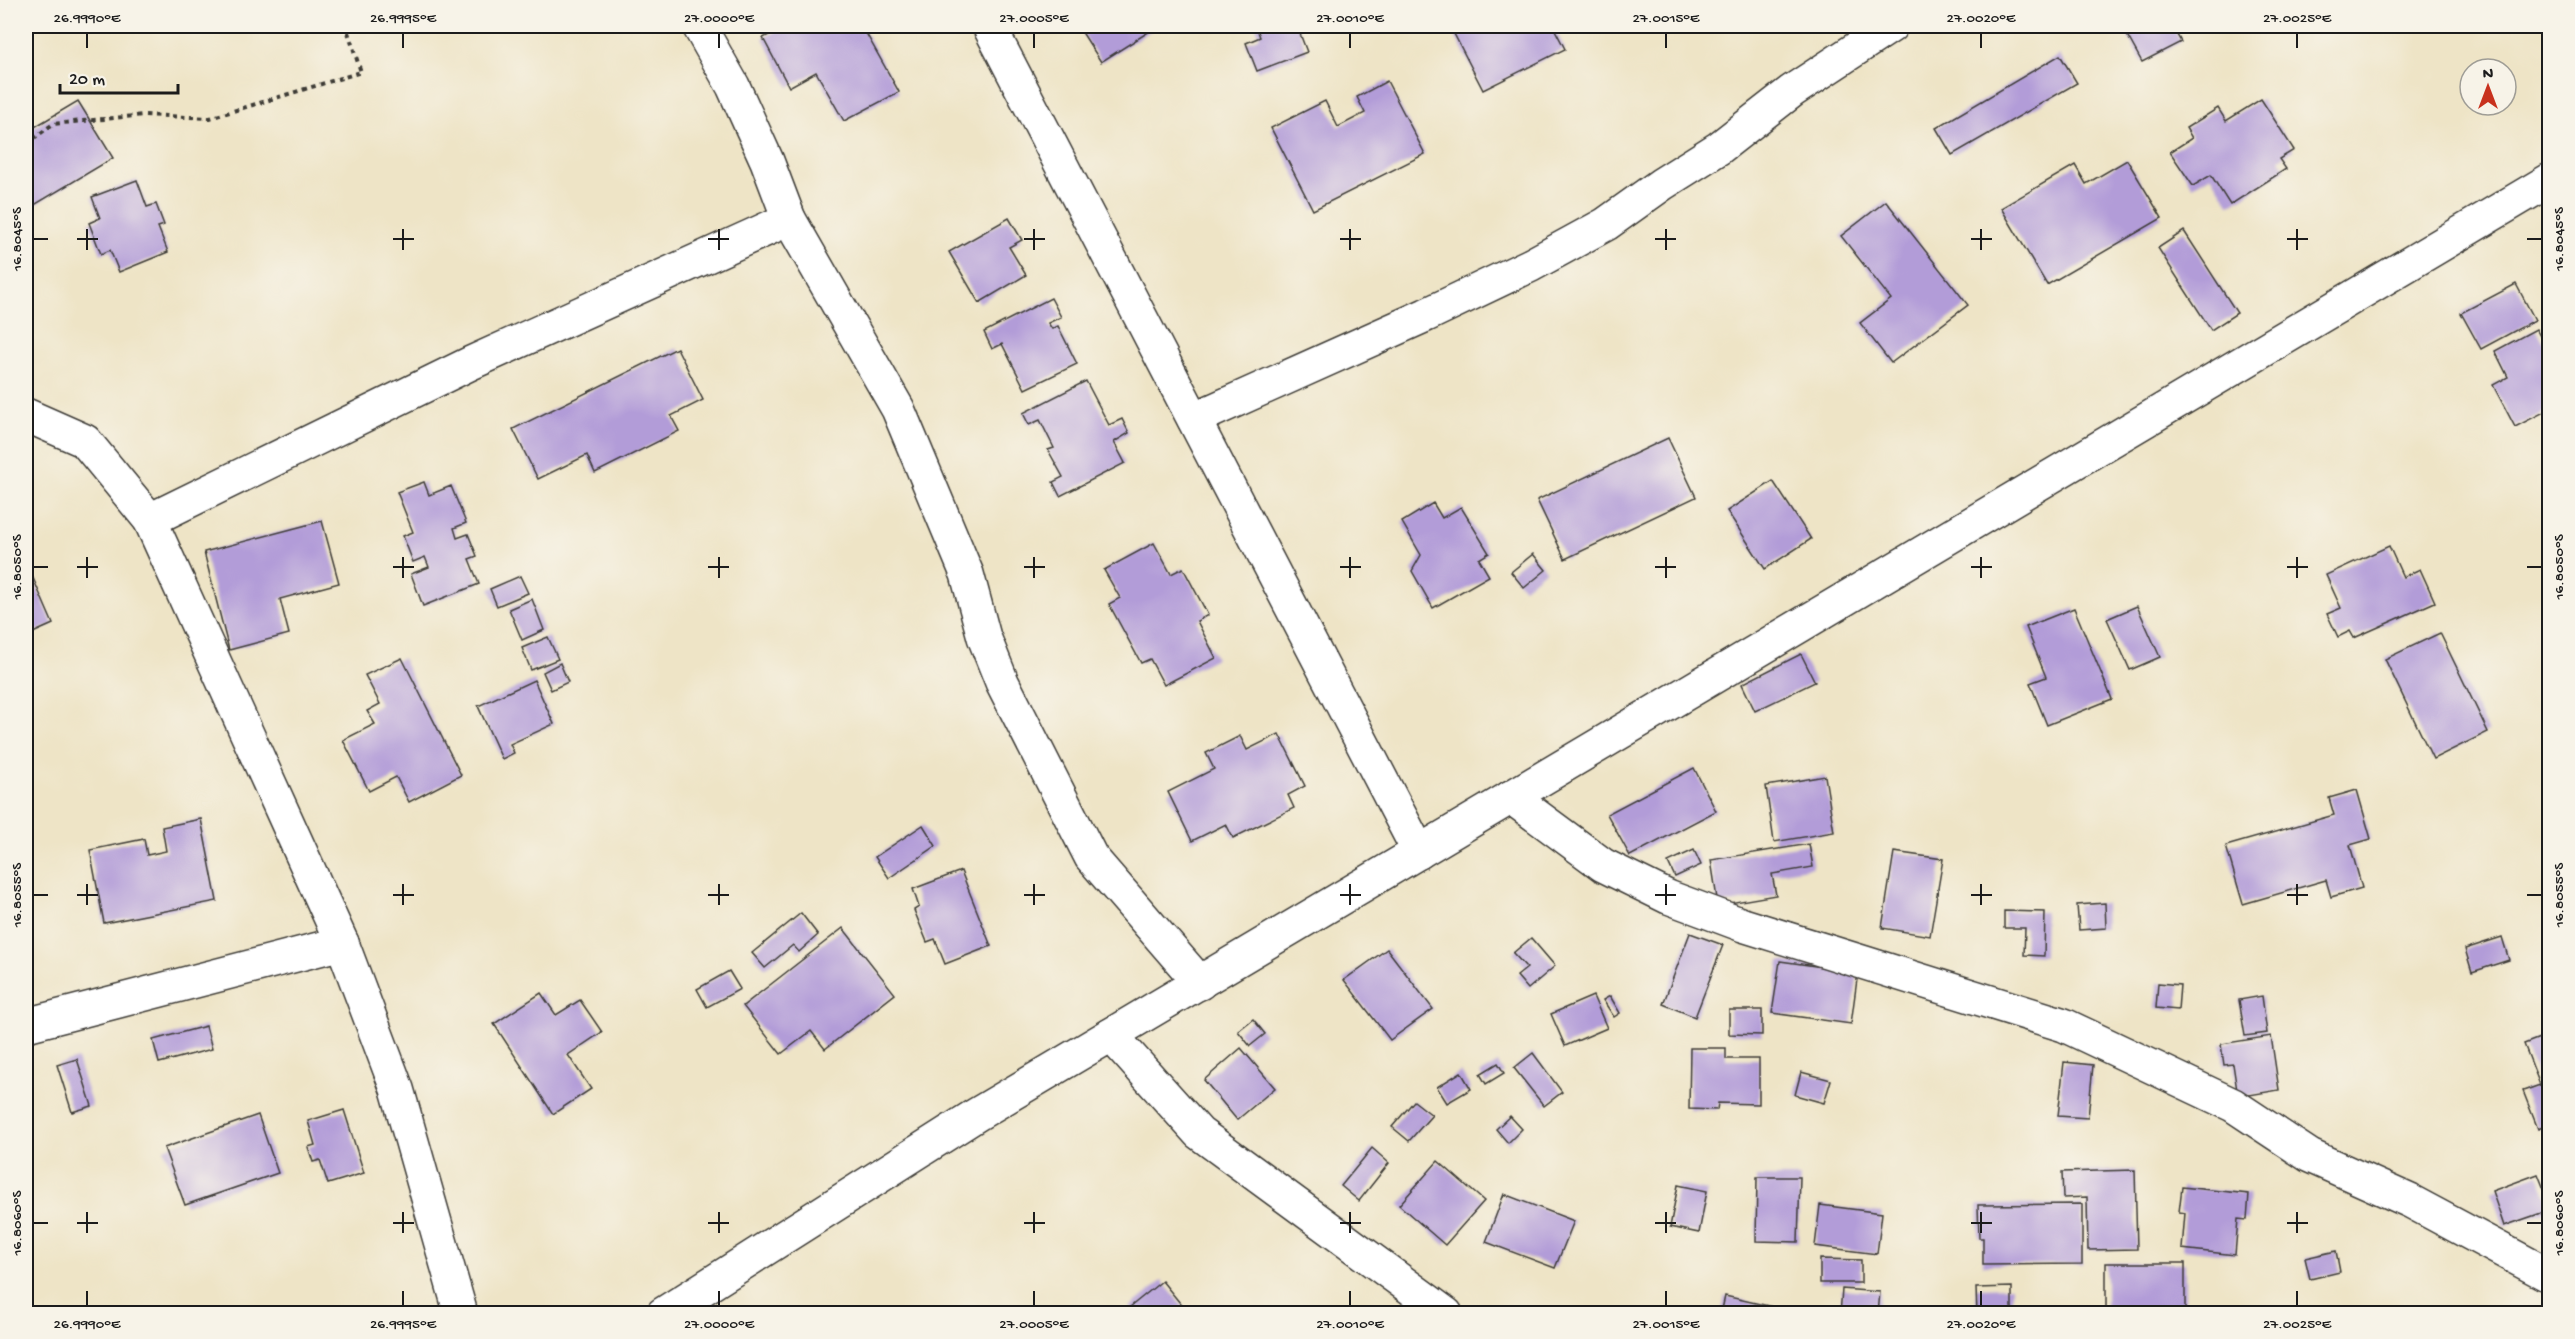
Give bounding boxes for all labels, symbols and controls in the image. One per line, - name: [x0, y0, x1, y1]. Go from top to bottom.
- text: 26.9990°E: [54, 10, 121, 28]
- text: 26.9995°E: [370, 10, 437, 28]
- text: 27.0000°E: [684, 10, 755, 28]
- text: 27.0005°E: [999, 10, 1069, 28]
- text: 27.0010°E: [1316, 10, 1384, 28]
- text: 27.0015°E: [1633, 10, 1700, 28]
- text: 27.0020°E: [1947, 10, 2016, 28]
- text: 27.0025°E: [2263, 10, 2332, 28]
- scale bar: [60, 57, 178, 95]
- north arrow: [2458, 57, 2518, 117]
- text: N: [2483, 66, 2494, 85]
- text: 20 m: [69, 70, 105, 91]
- text: 16.8045°S: [9, 207, 27, 272]
- text: 16.8045°S: [2551, 207, 2569, 272]
- text: 16.8050°S: [9, 534, 27, 601]
- text: 16.8050°S: [2551, 534, 2569, 601]
- text: 16.8055°S: [9, 863, 27, 928]
- text: 16.8055°S: [2551, 863, 2569, 928]
- text: 16.8060°S: [9, 1190, 27, 1256]
- text: 16.8060°S: [2551, 1190, 2569, 1256]
- text: 26.9990°E: [54, 1316, 121, 1334]
- text: 26.9995°E: [370, 1316, 437, 1334]
- text: 27.0000°E: [684, 1316, 755, 1334]
- text: 27.0005°E: [999, 1316, 1069, 1334]
- text: 27.0010°E: [1316, 1316, 1384, 1334]
- text: 27.0015°E: [1633, 1316, 1700, 1334]
- text: 27.0020°E: [1947, 1316, 2016, 1334]
- text: 27.0025°E: [2263, 1316, 2332, 1334]

